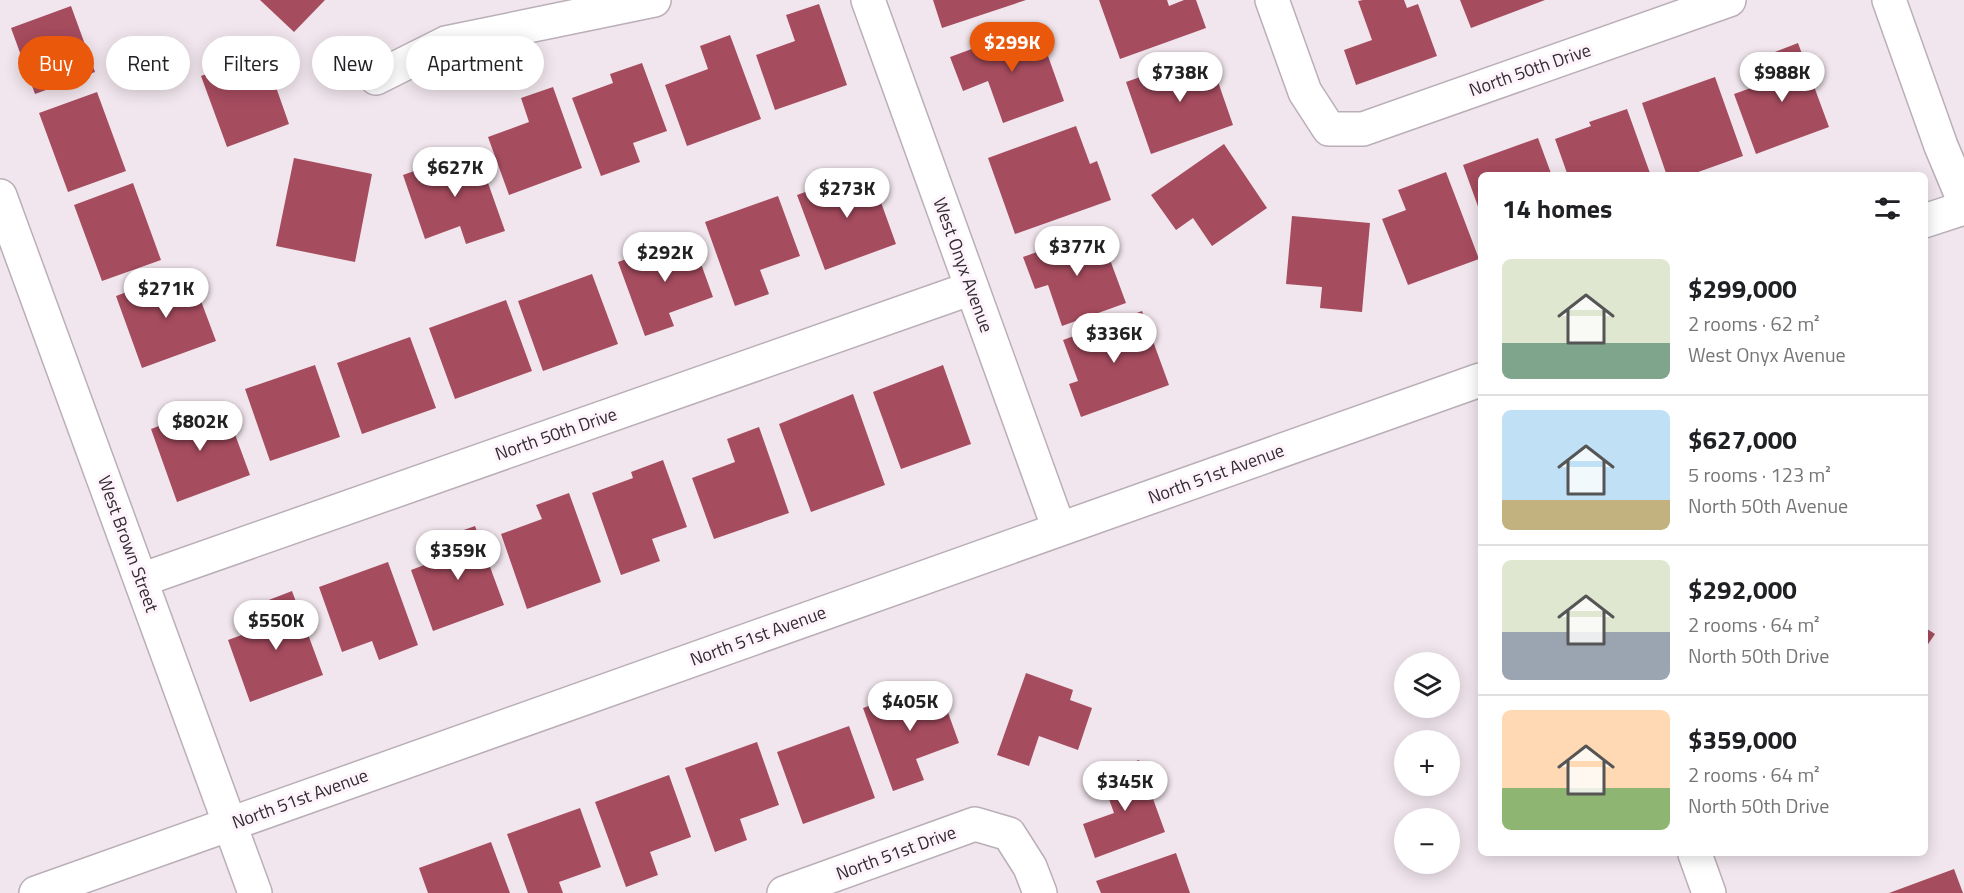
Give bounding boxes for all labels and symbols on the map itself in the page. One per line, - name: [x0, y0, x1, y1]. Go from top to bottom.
- pin: $299K: [970, 22, 1054, 73]
- street label: North 50th Drive: [1465, 36, 1594, 103]
- pin: $738K: [1138, 52, 1222, 103]
- pin: $988K: [1740, 52, 1824, 103]
- pin: $627K: [413, 147, 497, 198]
- pin: $273K: [805, 168, 889, 219]
- street label: West Onyx Avenue: [927, 194, 1000, 336]
- pin: $377K: [1035, 226, 1119, 277]
- pin: $292K: [623, 232, 707, 283]
- pin: $271K: [124, 268, 208, 319]
- pin: $336K: [1072, 313, 1156, 364]
- street label: North 50th Drive: [491, 400, 620, 467]
- pin: $802K: [158, 401, 242, 452]
- street label: North 51st Avenue: [1144, 436, 1288, 511]
- street label: West Brown Street: [91, 472, 166, 617]
- pin: $359K: [416, 530, 500, 581]
- street label: North 51st Avenue: [686, 598, 830, 673]
- pin: $550K: [234, 600, 318, 651]
- pin: $405K: [868, 681, 952, 732]
- street label: North 51st Avenue: [228, 761, 372, 836]
- pin: $345K: [1083, 761, 1167, 812]
- street label: North 51st Drive: [832, 818, 960, 887]

